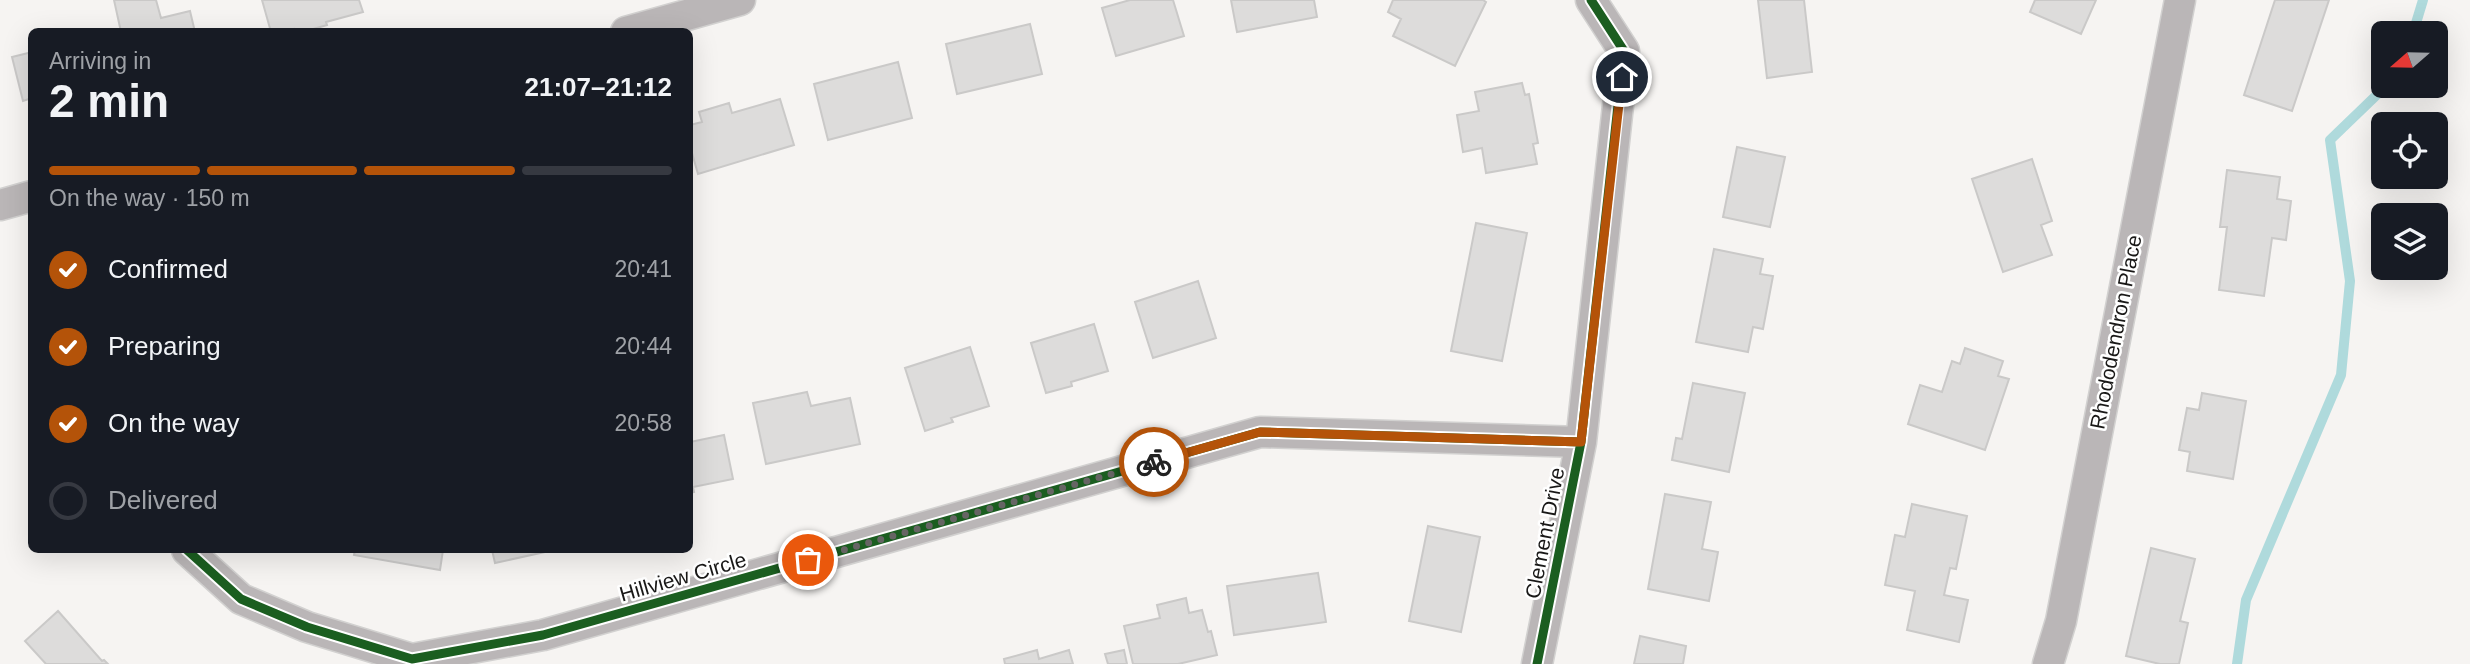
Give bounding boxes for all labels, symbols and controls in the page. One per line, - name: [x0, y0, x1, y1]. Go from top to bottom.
- north arrow: [2371, 21, 2448, 98]
- map controls: [2371, 21, 2448, 280]
- pin: [1592, 47, 1652, 107]
- text: Arriving in: [49, 48, 151, 74]
- icon: home: [1603, 58, 1641, 96]
- text: 21:07–21:12: [525, 72, 672, 102]
- text: 2 min: [49, 75, 169, 127]
- button: locate: [2371, 112, 2448, 189]
- text: On the way · 150 m: [49, 185, 250, 211]
- button: layers: [2371, 203, 2448, 280]
- street label: Rhododendron Place: [2085, 233, 2146, 431]
- icon: check: [49, 251, 87, 289]
- text: Confirmed: [108, 254, 228, 284]
- text: 20:41: [614, 256, 672, 282]
- icon: check: [49, 328, 87, 366]
- text: Preparing: [108, 331, 221, 361]
- text: 20:44: [614, 333, 672, 359]
- icon: check: [49, 405, 87, 443]
- text: On the way: [108, 408, 240, 438]
- text: 20:58: [614, 410, 672, 436]
- courier: [1119, 427, 1189, 497]
- icon: bike: [1135, 443, 1173, 481]
- street label: Clement Drive: [1521, 465, 1568, 600]
- text: Delivered: [108, 485, 218, 515]
- pin: [778, 530, 838, 590]
- icon: bag: [789, 541, 827, 579]
- street label: Hillview Circle: [617, 547, 749, 606]

